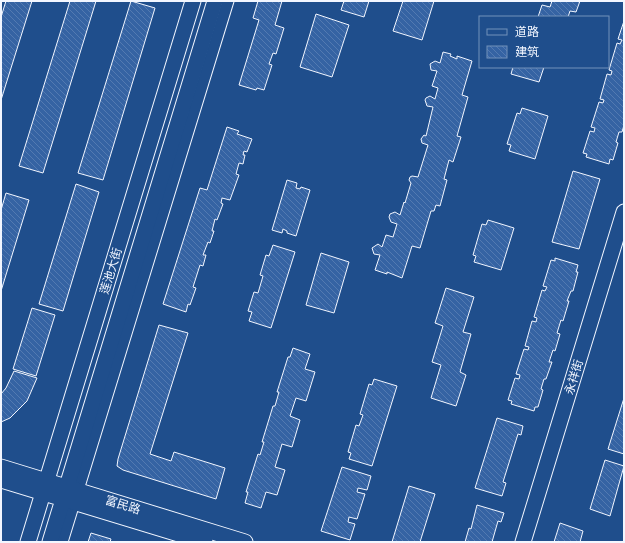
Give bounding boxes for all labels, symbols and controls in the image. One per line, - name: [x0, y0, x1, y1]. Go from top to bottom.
- legend: [479, 16, 609, 68]
- text: 道路: [515, 25, 539, 39]
- text: 建筑: [515, 45, 539, 59]
- street label: 莲池大街: [97, 246, 125, 296]
- street label: 永祥街: [562, 358, 586, 396]
- street label: 富民路: [104, 493, 142, 517]

